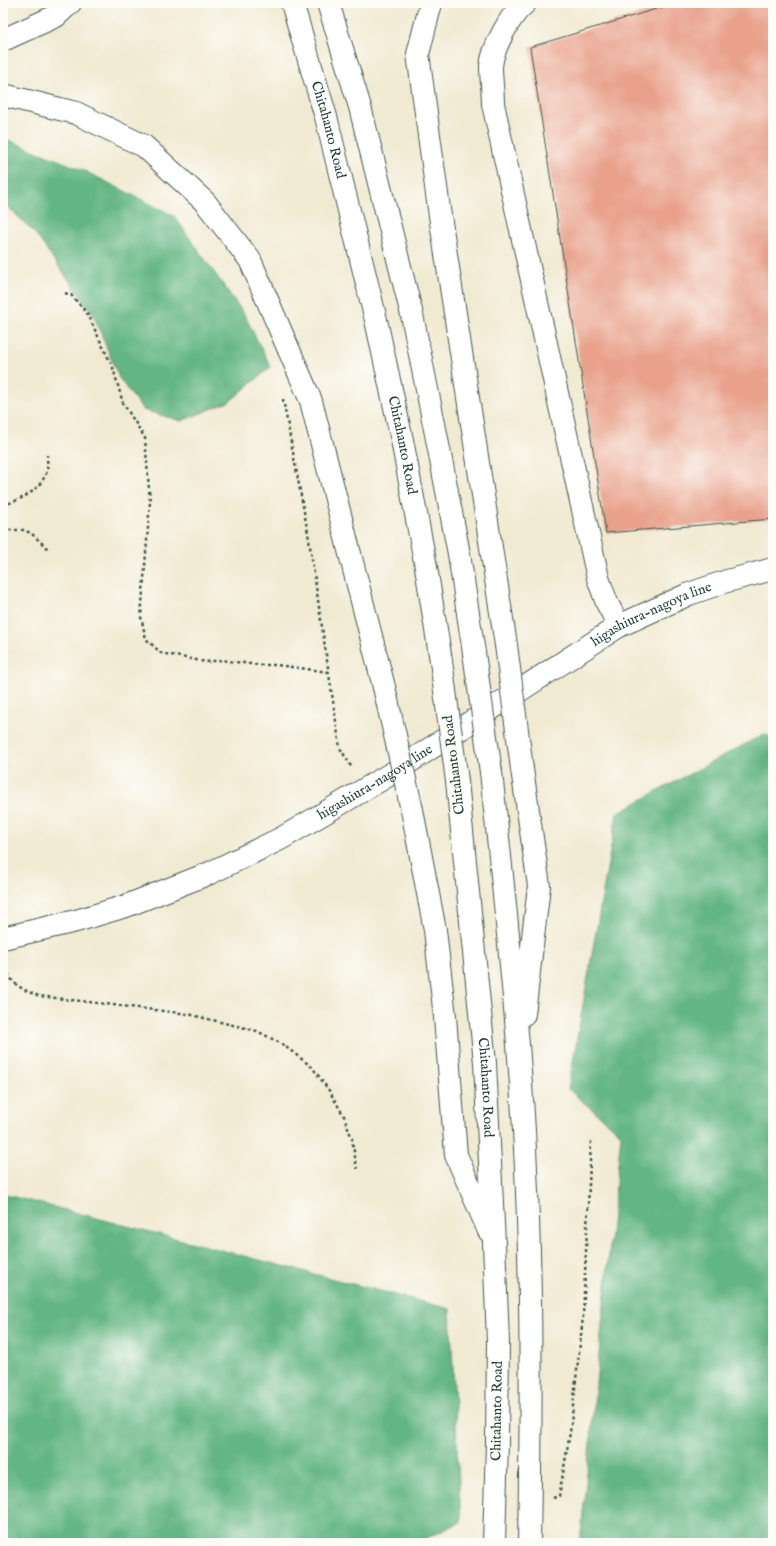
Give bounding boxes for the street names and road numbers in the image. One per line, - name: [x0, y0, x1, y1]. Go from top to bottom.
- street label: Chitahanto Road: [307, 79, 350, 181]
- street label: Chitahanto Road: [384, 394, 421, 496]
- street label: higashiura-nagoya line: [588, 578, 714, 651]
- street label: Chitahanto Road: [439, 714, 469, 816]
- street label: higashiura-nagoya line: [314, 740, 437, 824]
- street label: Chitahanto Road: [474, 1037, 498, 1139]
- street label: Chitahanto Road: [487, 1360, 507, 1461]

